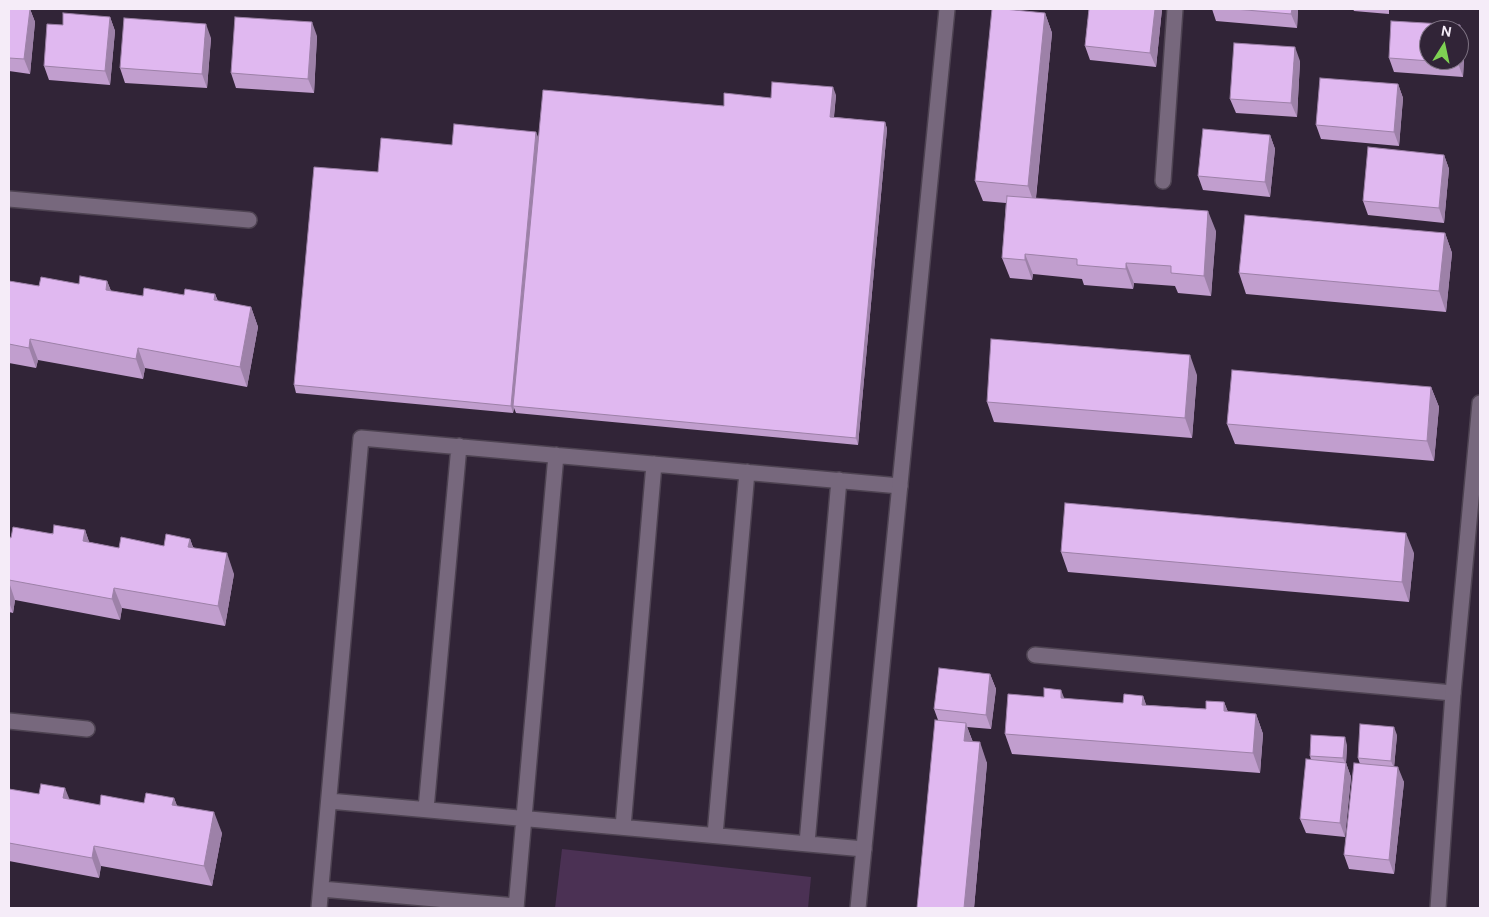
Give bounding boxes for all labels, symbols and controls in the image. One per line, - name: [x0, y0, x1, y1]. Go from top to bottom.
- north arrow: [1419, 20, 1469, 70]
- text: N: [1440, 21, 1453, 41]

